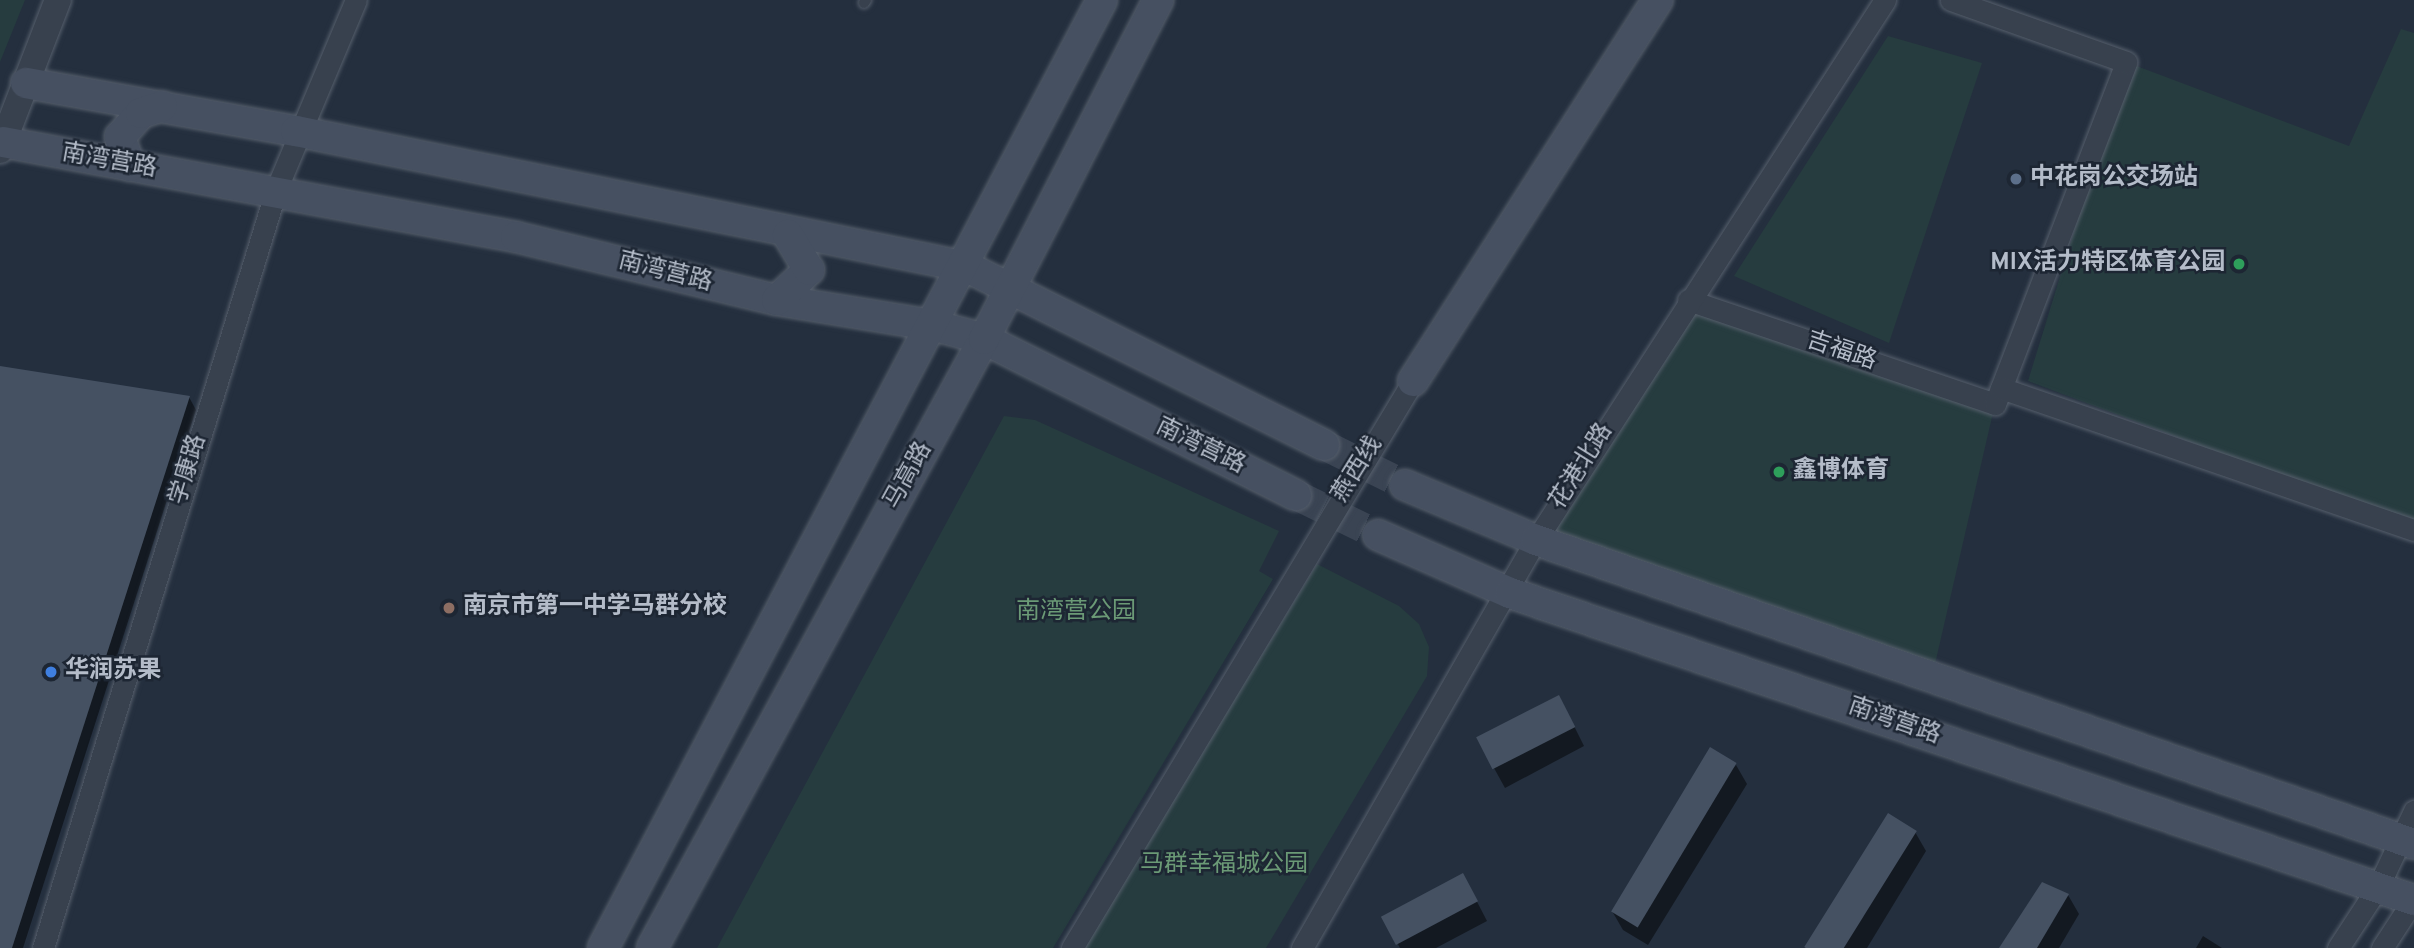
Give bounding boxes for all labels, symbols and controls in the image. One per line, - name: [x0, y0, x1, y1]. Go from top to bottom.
- street label: 南湾营路: [59, 139, 159, 185]
- place label: 中花岗公交场站: [2030, 165, 2198, 193]
- marker: 中花岗公交场站: [2008, 171, 2024, 187]
- street label: 南湾营路: [615, 247, 715, 299]
- place label: MIX活力特区体育公园: [1990, 250, 2225, 278]
- marker: MIX活力特区体育公园: [2231, 256, 2247, 272]
- street label: 吉福路: [1802, 327, 1880, 377]
- street label: 南湾营路: [1151, 413, 1249, 481]
- street label: 花港北路: [1544, 419, 1620, 515]
- street label: 学康路: [165, 431, 213, 509]
- street label: 燕西线: [1327, 432, 1389, 508]
- street label: 马高路: [879, 438, 939, 514]
- place label: 鑫博体育: [1793, 458, 1889, 486]
- marker: 鑫博体育: [1771, 464, 1787, 480]
- place label: 南京市第一中学马群分校: [463, 594, 727, 622]
- park label: 南湾营公园: [1016, 599, 1136, 627]
- marker: 南京市第一中学马群分校: [441, 600, 457, 616]
- place label: 华润苏果: [65, 658, 161, 686]
- marker: 华润苏果: [43, 664, 59, 680]
- street label: 南湾营路: [1844, 693, 1944, 751]
- park label: 马群幸福城公园: [1140, 852, 1308, 880]

